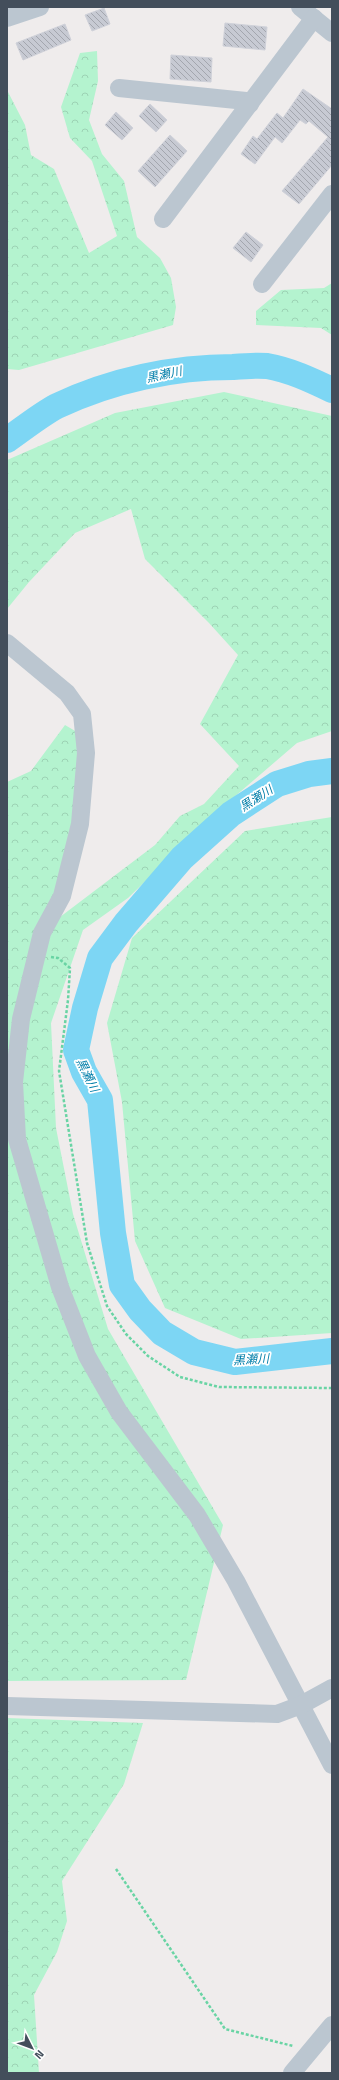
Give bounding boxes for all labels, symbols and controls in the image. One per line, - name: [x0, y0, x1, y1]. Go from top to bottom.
- water label: 黒瀬川: [144, 361, 186, 387]
- water label: 黒瀬川: [236, 779, 278, 816]
- water label: 黒瀬川: [72, 1055, 105, 1097]
- water label: 黒瀬川: [233, 1348, 271, 1369]
- north arrow: [12, 2028, 52, 2068]
- text: N: [31, 2047, 48, 2063]

